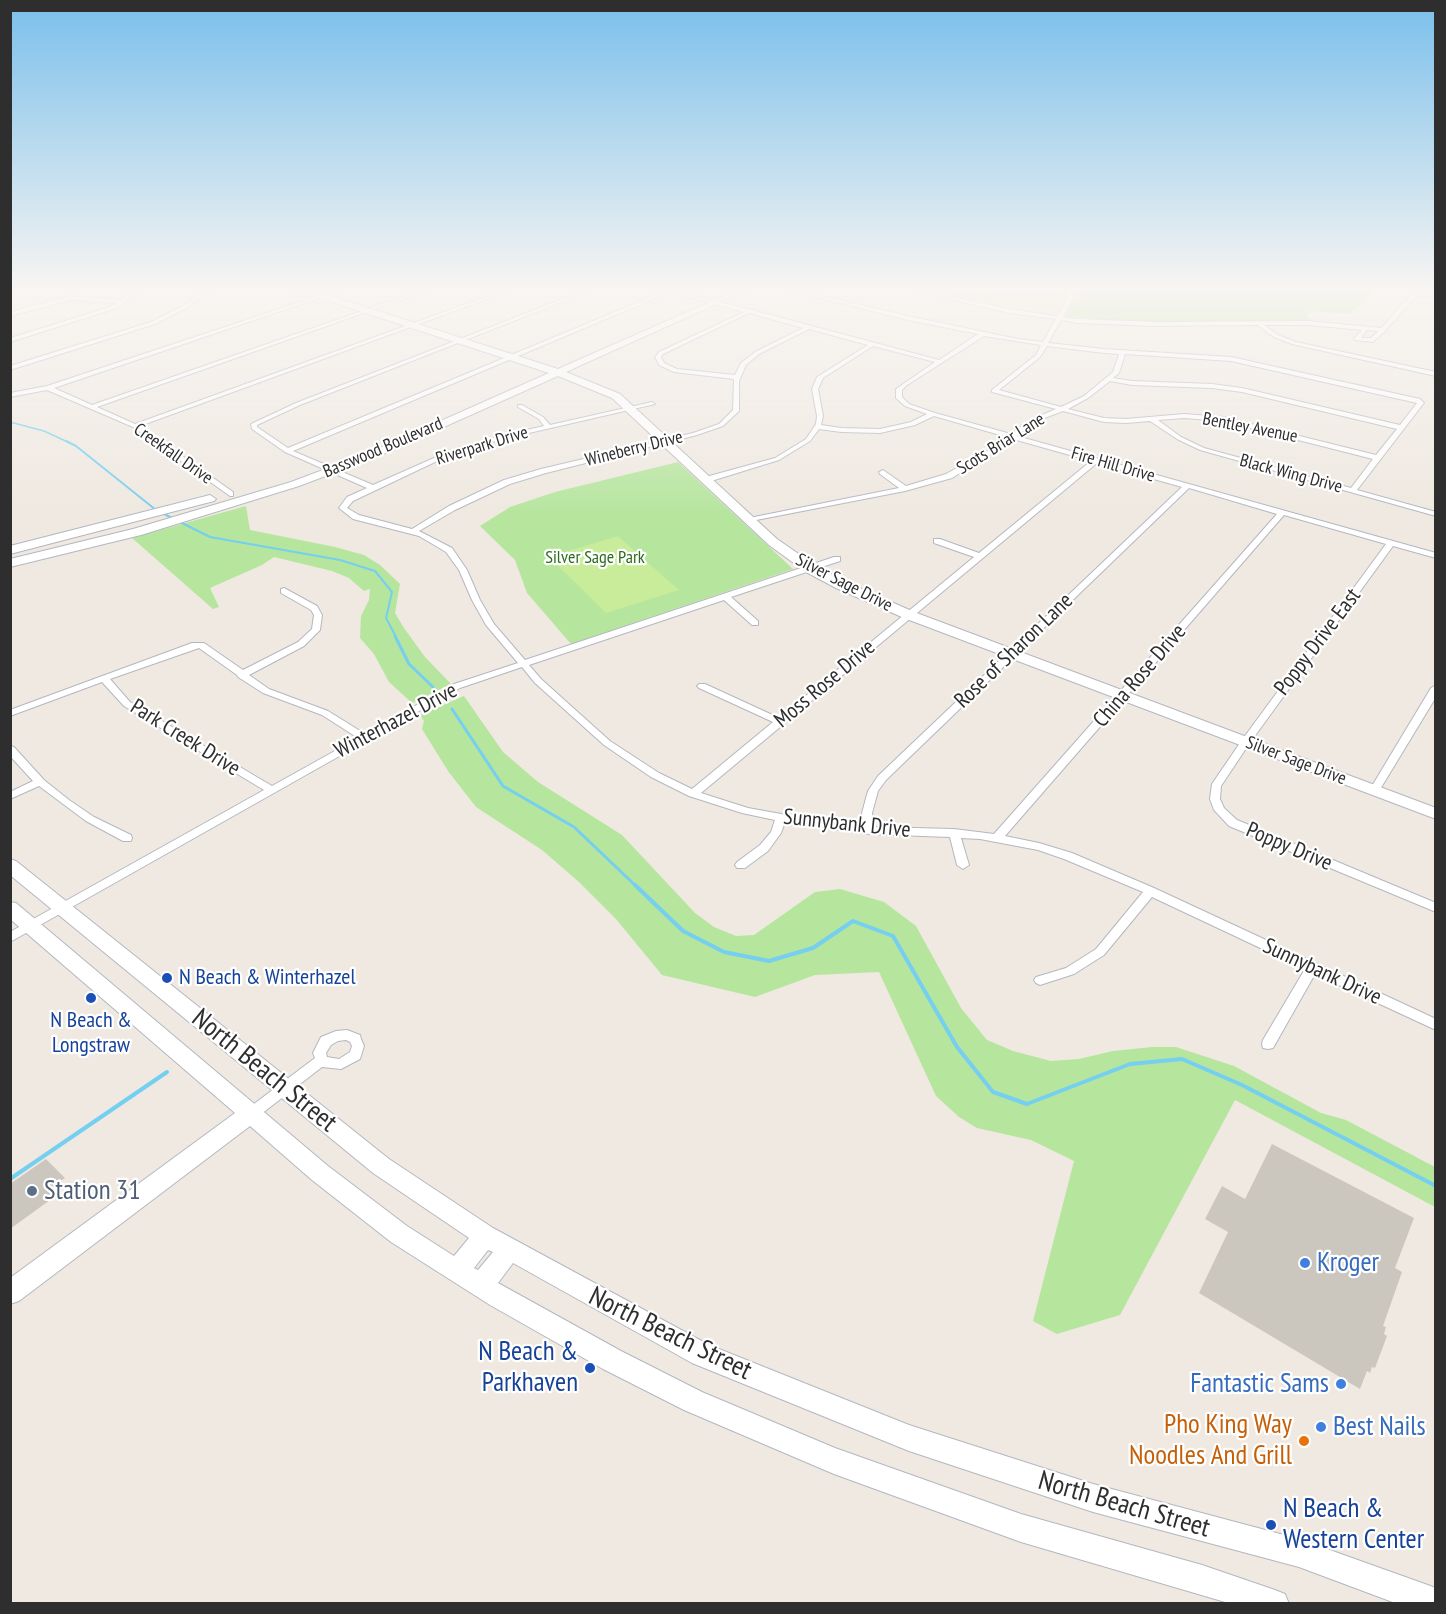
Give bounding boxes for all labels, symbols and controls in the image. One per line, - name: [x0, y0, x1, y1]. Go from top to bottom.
- street label: Scots Briar Lane: [953, 408, 1049, 480]
- street label: Bentley Avenue: [1201, 408, 1299, 448]
- street label: Basswood Boulevard: [320, 413, 446, 483]
- street label: Creekfall Drive: [129, 419, 217, 489]
- street label: Riverpark Drive: [433, 422, 531, 470]
- street label: Wineberry Drive: [583, 426, 685, 472]
- street label: Fire Hill Drive: [1069, 443, 1157, 487]
- street label: Black Wing Drive: [1237, 450, 1345, 498]
- park label: Silver Sage Park: [545, 547, 645, 569]
- street label: Silver Sage Drive: [792, 549, 896, 617]
- street label: Poppy Drive East: [1269, 583, 1367, 701]
- street label: Rose of Sharon Lane: [949, 588, 1079, 714]
- street label: China Rose Drive: [1088, 619, 1192, 733]
- street label: Moss Rose Drive: [769, 634, 881, 734]
- street label: Winterhazel Drive: [330, 678, 462, 764]
- street label: Park Creek Drive: [125, 694, 245, 782]
- street label: Silver Sage Drive: [1243, 732, 1349, 790]
- street label: Sunnybank Drive: [782, 804, 912, 844]
- street label: Poppy Drive: [1242, 817, 1336, 877]
- street label: Sunnybank Drive: [1259, 933, 1385, 1011]
- place label: N Beach & Winterhazel: [179, 965, 356, 991]
- marker: N Beach & Winterhazel: [160, 971, 174, 985]
- marker: N Beach & Longstraw: [84, 991, 98, 1005]
- street label: North Beach Street: [185, 1003, 343, 1139]
- place label: N Beach & Longstraw: [50, 1008, 132, 1060]
- place label: Station 31: [44, 1175, 141, 1207]
- marker: Station 31: [25, 1184, 39, 1198]
- place label: Kroger: [1317, 1247, 1379, 1279]
- marker: Kroger: [1298, 1256, 1312, 1270]
- street label: North Beach Street: [583, 1281, 757, 1387]
- place label: N Beach & Parkhaven: [478, 1336, 578, 1399]
- marker: N Beach & Parkhaven: [583, 1361, 597, 1375]
- place label: Fantastic Sams: [1190, 1368, 1329, 1400]
- marker: Fantastic Sams: [1334, 1377, 1348, 1391]
- place label: Pho King Way Noodles And Grill: [1129, 1409, 1292, 1472]
- place label: Best Nails: [1333, 1411, 1426, 1443]
- marker: Best Nails: [1314, 1420, 1328, 1434]
- marker: Pho King Way Noodles And Grill: [1297, 1434, 1311, 1448]
- street label: North Beach Street: [1034, 1465, 1214, 1545]
- place label: N Beach & Western Center: [1283, 1493, 1424, 1556]
- marker: N Beach & Western Center: [1264, 1518, 1278, 1532]

